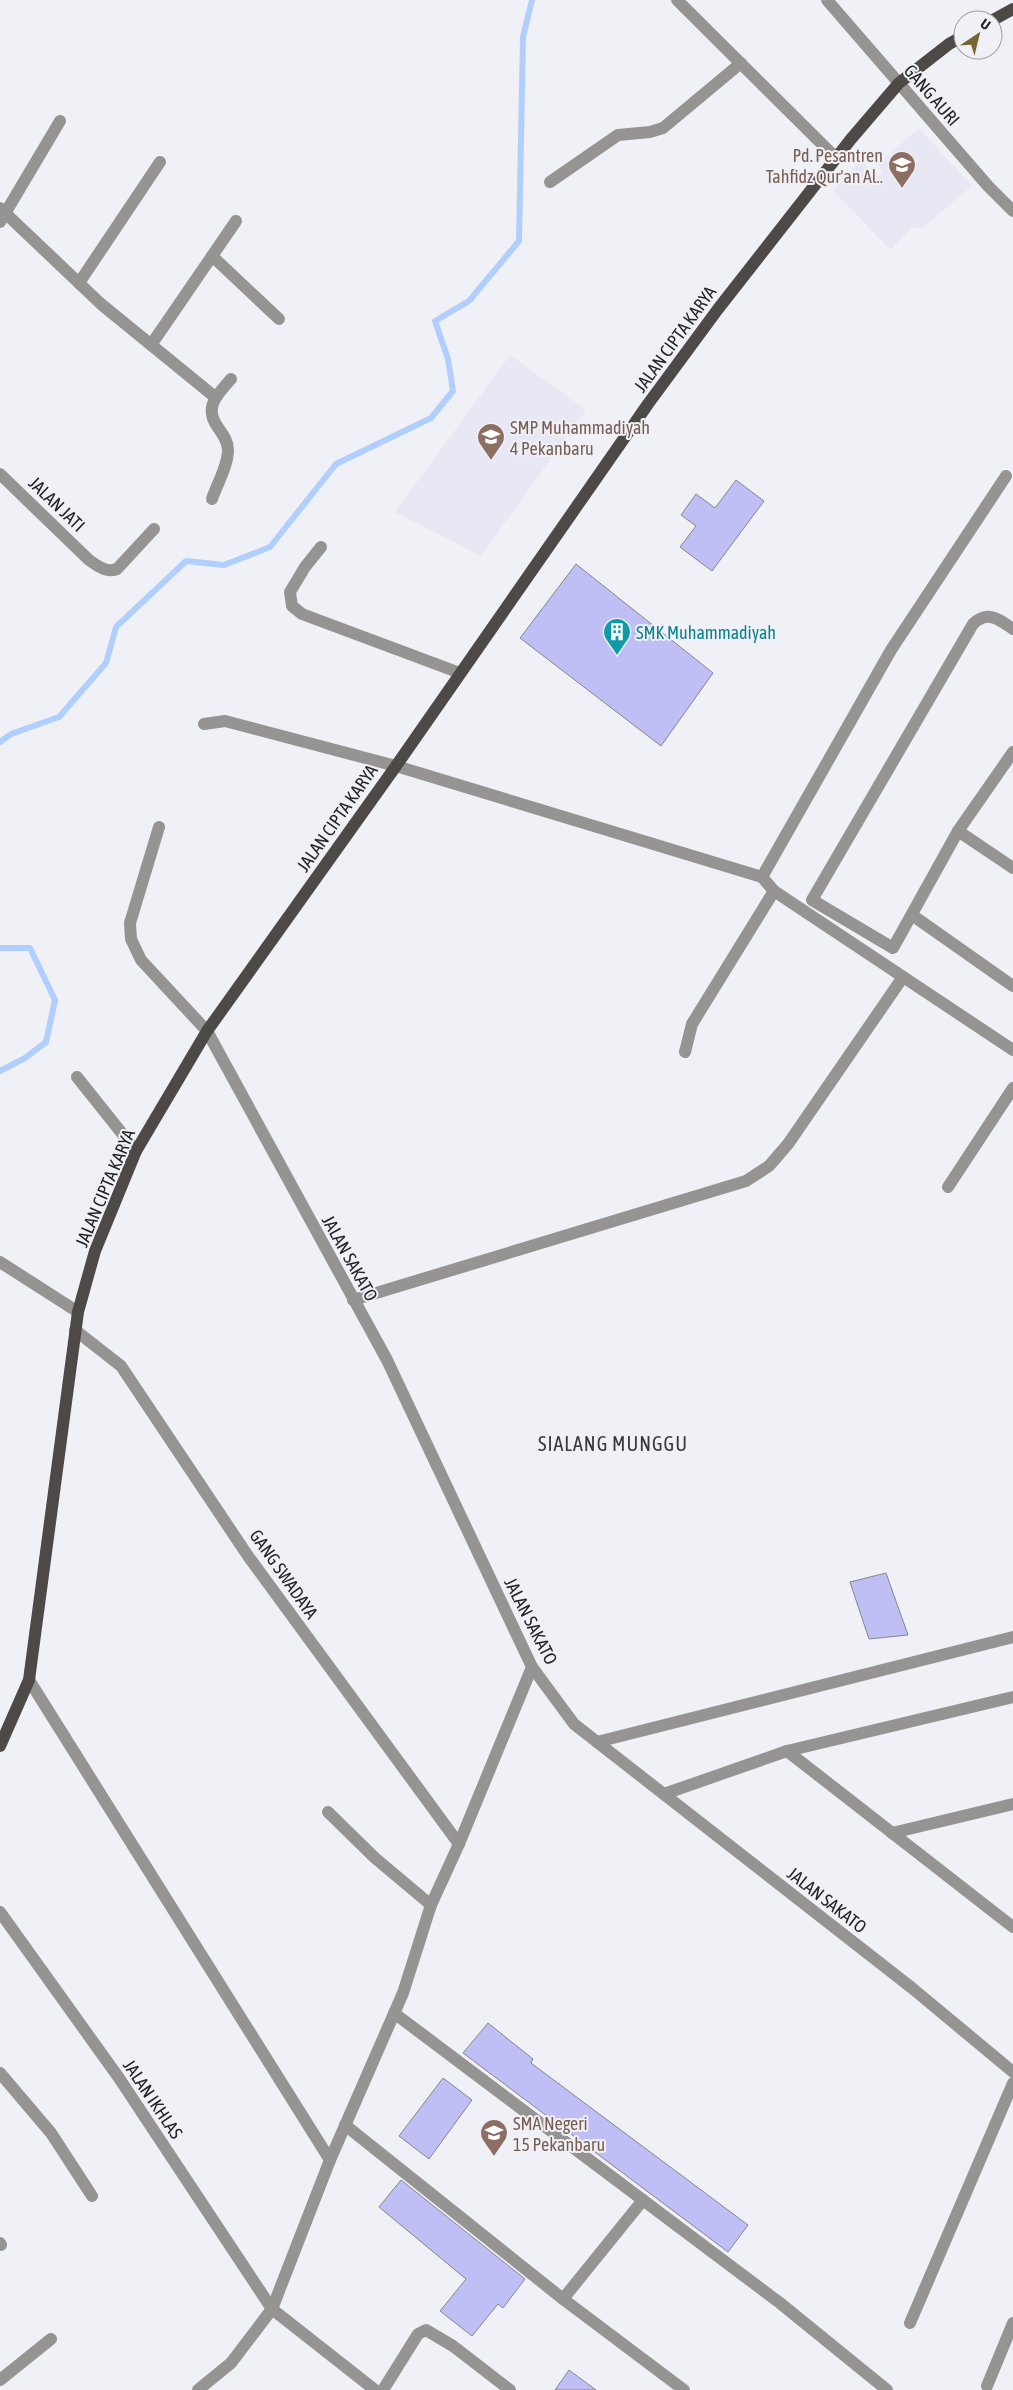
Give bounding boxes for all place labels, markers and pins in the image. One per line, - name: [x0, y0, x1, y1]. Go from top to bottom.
- place label: Pd. Pesantren Tahfidz Qur'an Al..: [766, 145, 883, 187]
- school or university icon: Pd. Pesantren Tahfidz Qur'an Al..: [887, 150, 917, 189]
- place label: SMP Muhammadiyah 4 Pekanbaru: [510, 417, 650, 459]
- school or university icon: SMP Muhammadiyah 4 Pekanbaru: [476, 422, 506, 461]
- building icon: SMK Muhammadiyah: [602, 617, 632, 656]
- place label: SMK Muhammadiyah: [636, 622, 776, 643]
- place label: SMA Negeri 15 Pekanbaru: [513, 2113, 605, 2155]
- school or university icon: SMA Negeri 15 Pekanbaru: [479, 2118, 509, 2157]

